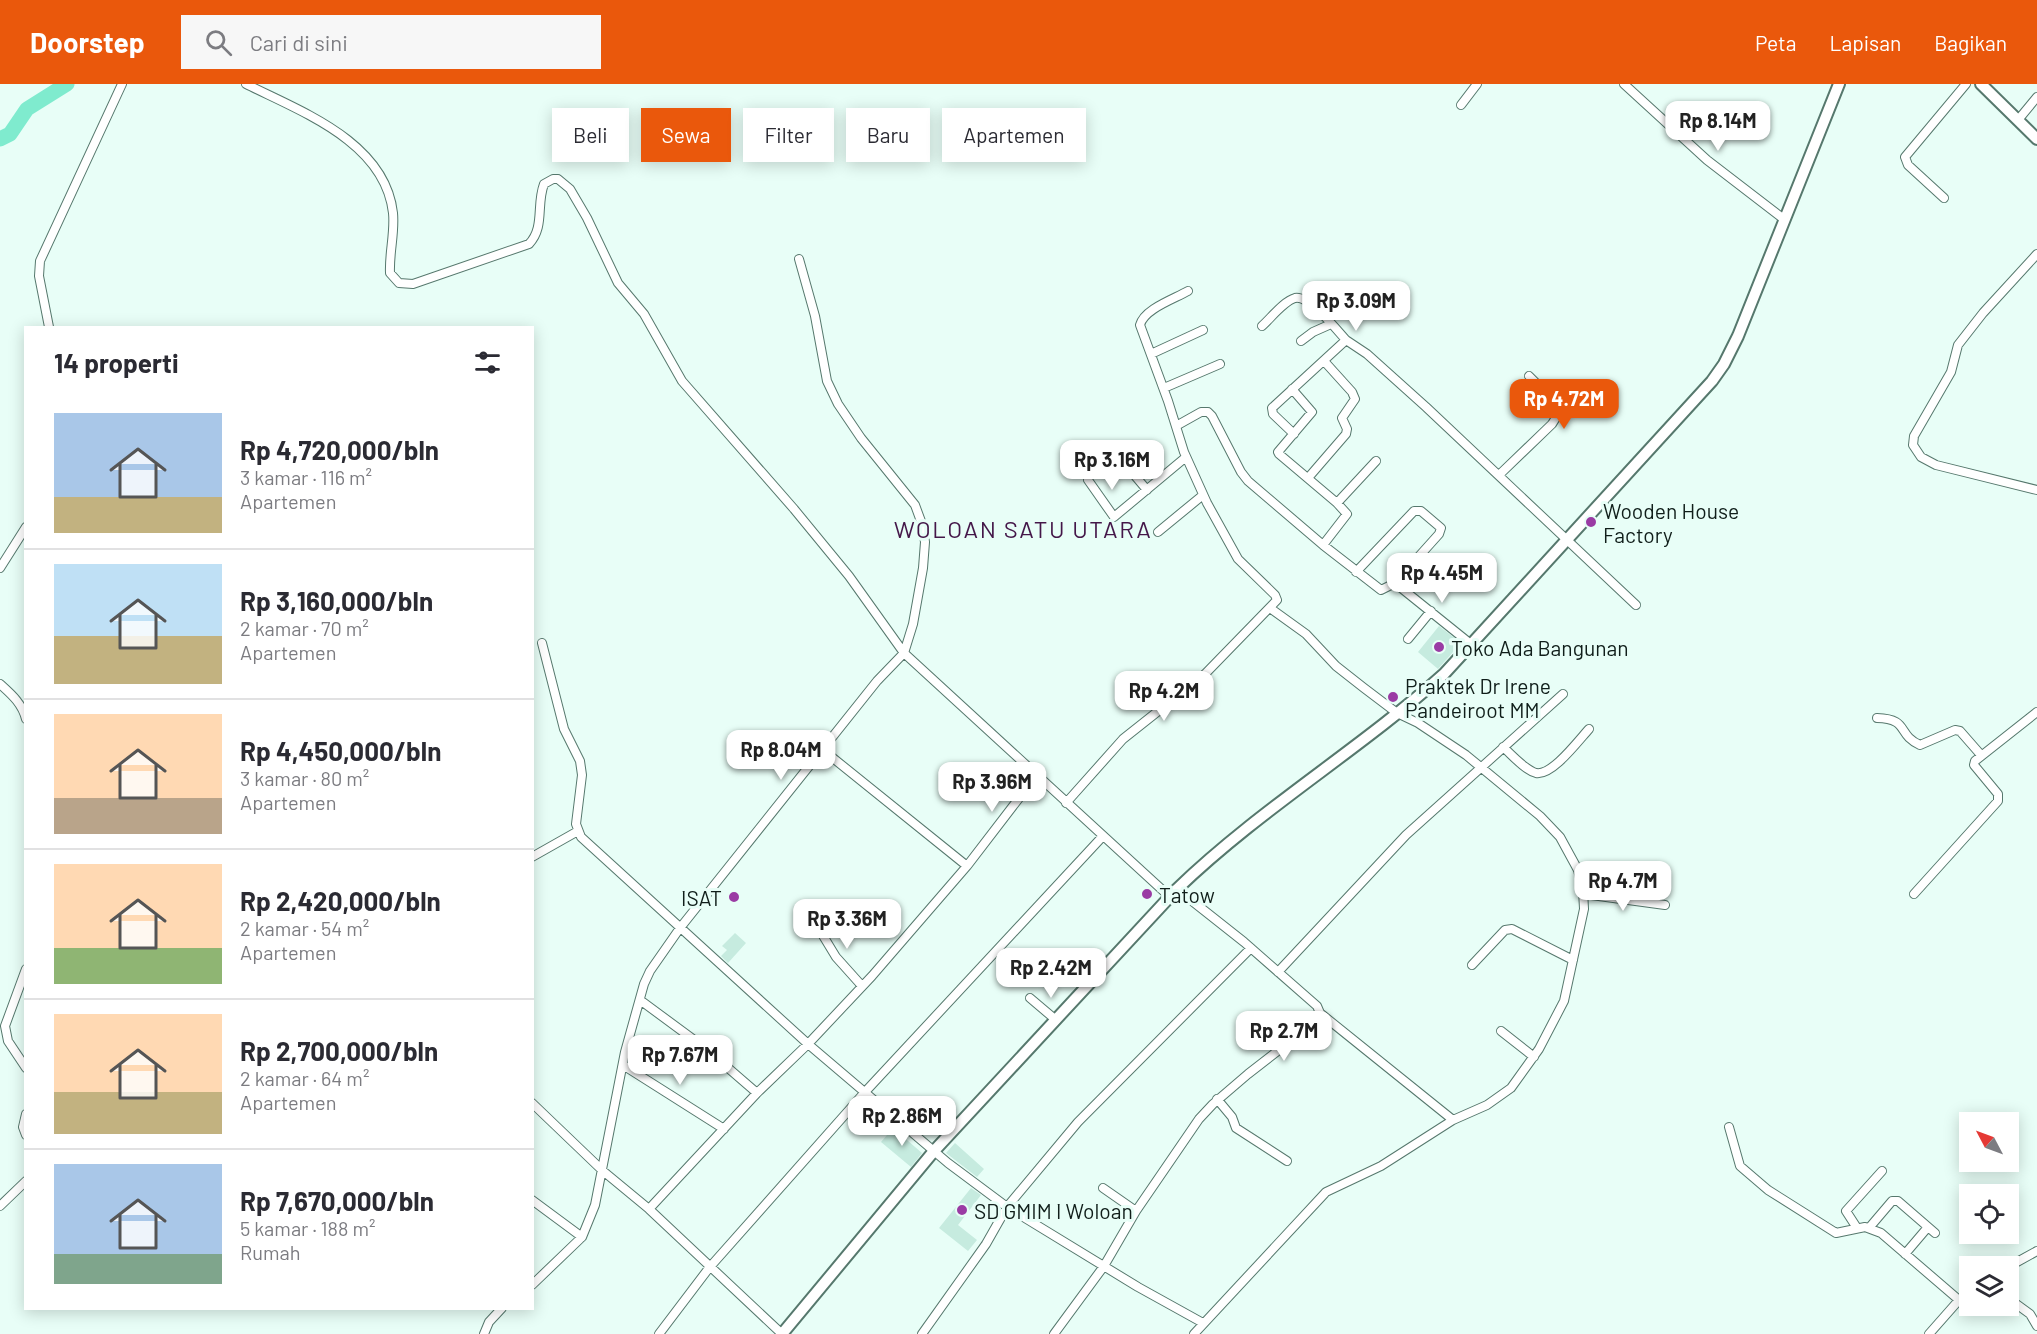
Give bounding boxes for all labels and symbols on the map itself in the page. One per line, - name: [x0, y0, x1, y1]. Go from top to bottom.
- pin: Rp 8.14M: [1656, 101, 1780, 152]
- pin: Rp 3.09M: [1294, 281, 1418, 332]
- pin: Rp 4.72M: [1502, 379, 1626, 430]
- pin: Rp 3.16M: [1050, 440, 1174, 491]
- place label: Wooden House Factory: [1603, 498, 1739, 547]
- district label: WOLOAN SATU UTARA: [894, 514, 1152, 543]
- marker: Wooden House Factory: [1584, 515, 1598, 529]
- pin: Rp 4.45M: [1380, 553, 1504, 604]
- place label: Toko Ada Bangunan: [1451, 635, 1629, 660]
- marker: Toko Ada Bangunan: [1432, 640, 1446, 654]
- pin: Rp 4.2M: [1109, 671, 1219, 722]
- place label: Praktek Dr Irene Pandeiroot MM: [1405, 673, 1551, 722]
- marker: Praktek Dr Irene Pandeiroot MM: [1386, 690, 1400, 704]
- pin: Rp 8.04M: [719, 730, 843, 781]
- pin: Rp 3.96M: [930, 762, 1054, 813]
- pin: Rp 4.7M: [1568, 861, 1678, 912]
- place label: Tatow: [1159, 882, 1215, 907]
- place label: ISAT: [681, 885, 722, 910]
- marker: Tatow: [1140, 887, 1154, 901]
- marker: ISAT: [727, 890, 741, 904]
- pin: Rp 3.36M: [785, 899, 909, 950]
- pin: Rp 2.42M: [989, 948, 1113, 999]
- pin: Rp 2.7M: [1229, 1011, 1339, 1062]
- pin: Rp 7.67M: [618, 1035, 742, 1086]
- pin: Rp 2.86M: [840, 1096, 964, 1147]
- north arrow: [1959, 1112, 2019, 1172]
- place label: SD GMIM I Woloan: [974, 1198, 1133, 1223]
- marker: SD GMIM I Woloan: [955, 1203, 969, 1217]

